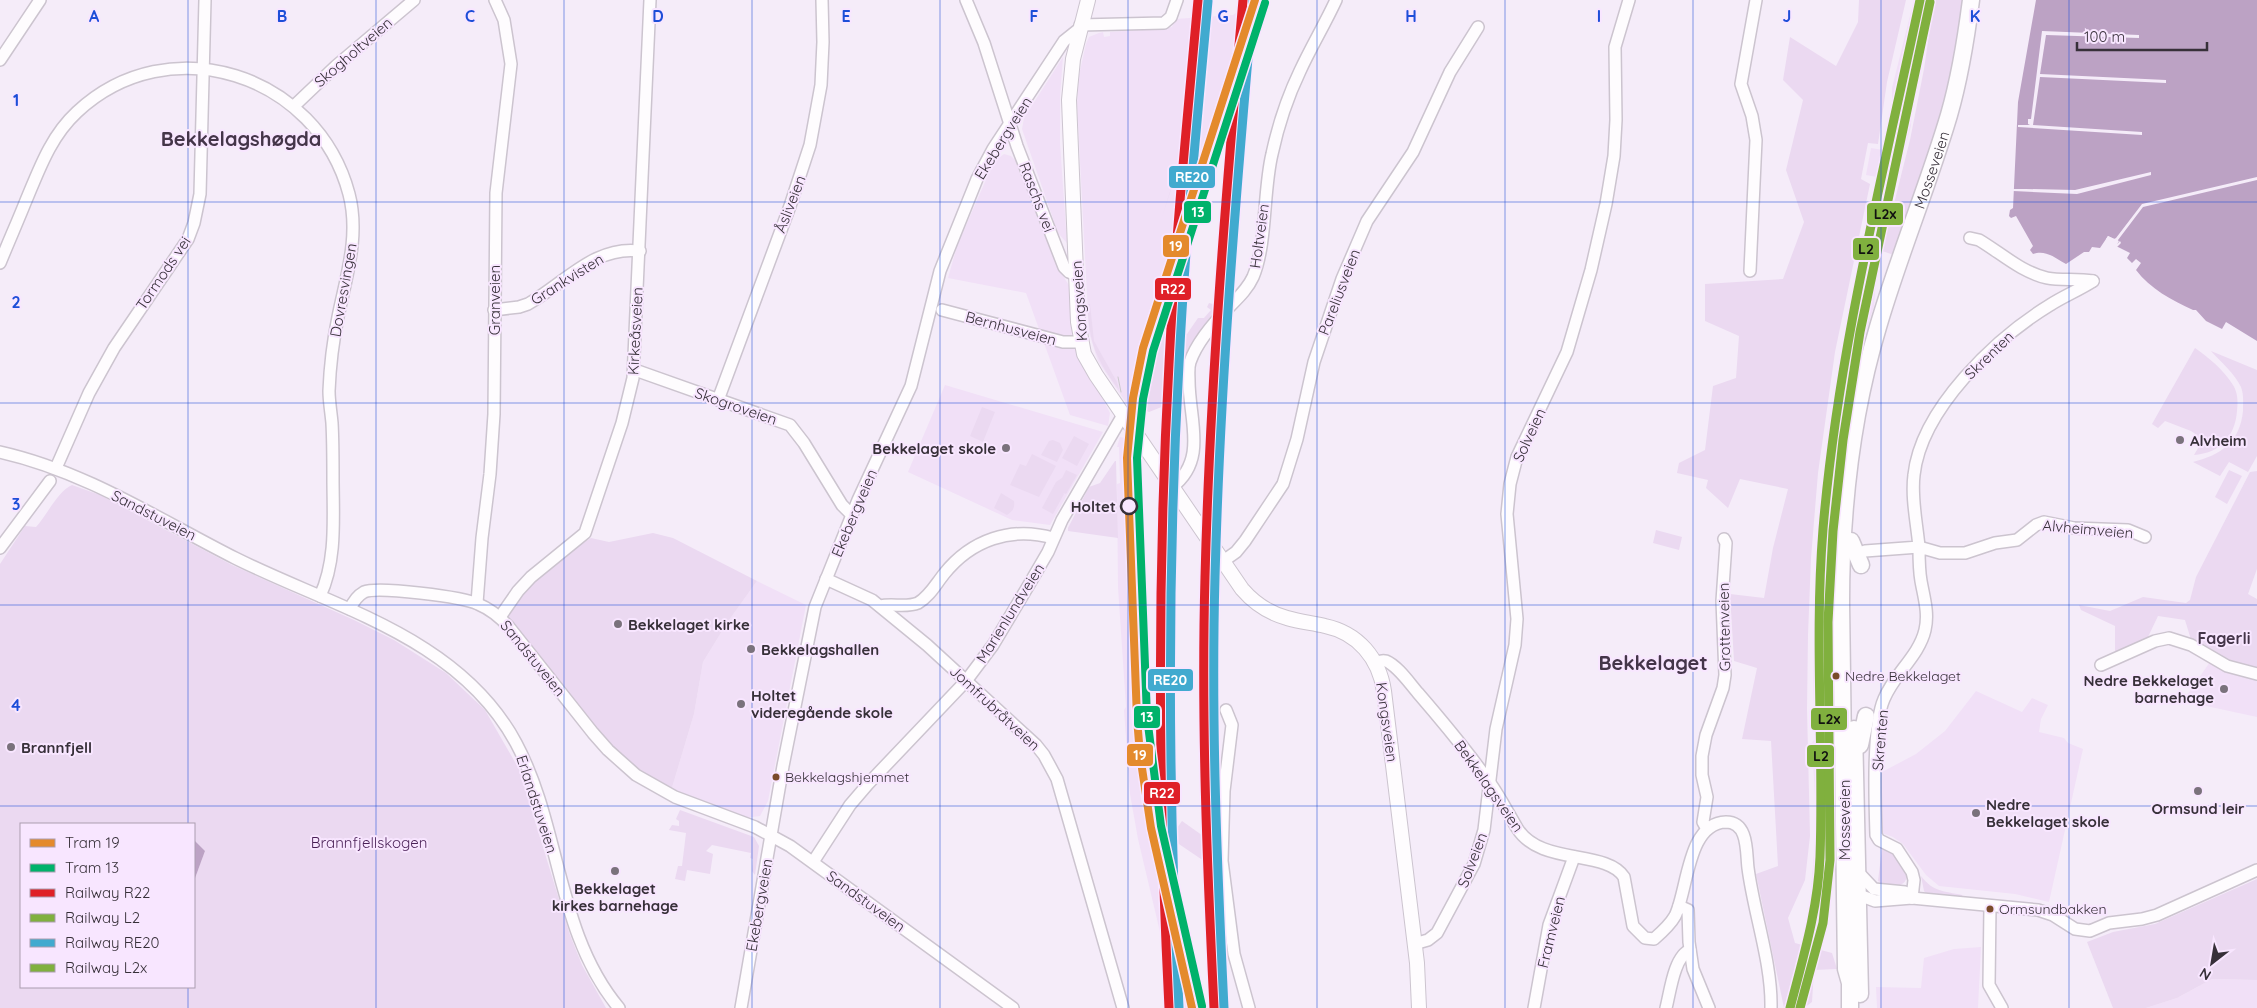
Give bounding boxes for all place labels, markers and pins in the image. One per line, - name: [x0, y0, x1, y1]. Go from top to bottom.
- place label: Alvheim: [2190, 431, 2247, 450]
- marker: Alvheim: [2174, 434, 2186, 446]
- place label: Bekkelaget skole: [872, 439, 996, 458]
- marker: Bekkelaget skole: [1000, 442, 1012, 454]
- place label: Holtet: [1071, 497, 1116, 516]
- marker: Holtet: [1120, 497, 1138, 515]
- place label: Bekkelaget kirke: [628, 615, 750, 634]
- marker: Bekkelaget kirke: [612, 618, 624, 630]
- place label: Bekkelagshallen: [761, 640, 879, 659]
- marker: Bekkelagshallen: [745, 643, 757, 655]
- place label: Nedre Bekkelaget: [1845, 667, 1961, 685]
- marker: Nedre Bekkelaget: [1831, 671, 1841, 681]
- place label: Nedre Bekkelaget barnehage: [2084, 671, 2214, 707]
- marker: Nedre Bekkelaget barnehage: [2218, 683, 2230, 695]
- place label: Holtet videregående skole: [751, 686, 893, 722]
- marker: Holtet videregående skole: [735, 698, 747, 710]
- place label: Brannfjell: [21, 738, 92, 757]
- marker: Brannfjell: [5, 741, 17, 753]
- place label: Bekkelagshjemmet: [785, 768, 909, 786]
- marker: Bekkelagshjemmet: [771, 772, 781, 782]
- marker: Ormsund leir: [2192, 785, 2204, 797]
- place label: Nedre Bekkelaget skole: [1986, 795, 2110, 831]
- place label: Ormsund leir: [2151, 799, 2245, 818]
- marker: Nedre Bekkelaget skole: [1970, 807, 1982, 819]
- marker: Bekkelaget kirkes barnehage: [609, 865, 621, 877]
- place label: Bekkelaget kirkes barnehage: [552, 879, 678, 915]
- place label: Ormsundbakken: [1999, 900, 2107, 918]
- marker: Ormsundbakken: [1985, 904, 1995, 914]

